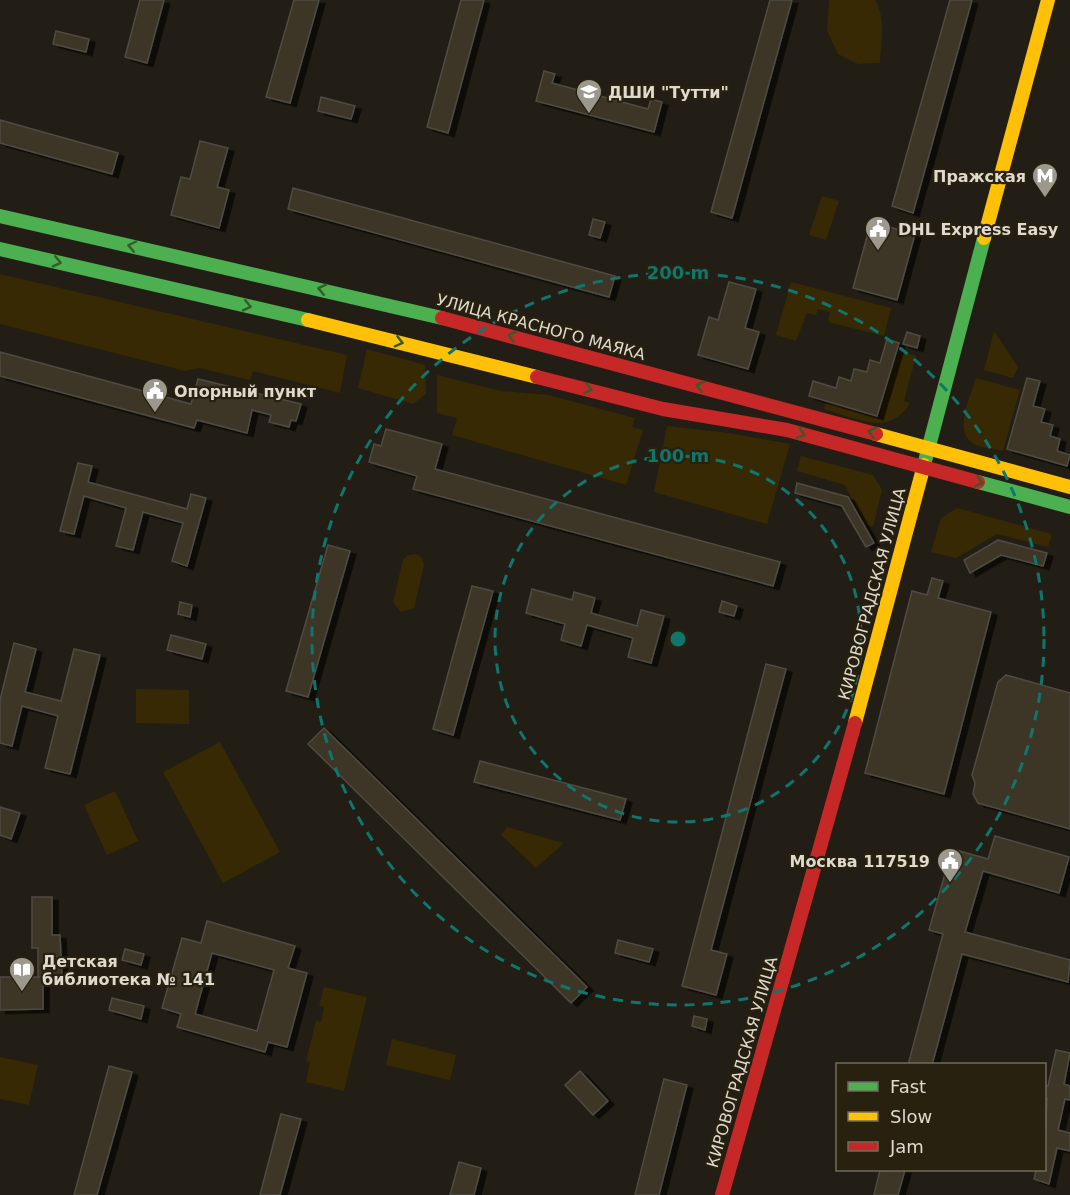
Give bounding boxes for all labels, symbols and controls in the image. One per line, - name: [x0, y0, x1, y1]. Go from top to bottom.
- school or university icon: ДШИ "Тутти": [574, 77, 604, 115]
- place label: ДШИ "Тутти": [608, 83, 729, 102]
- metro station icon: Пражская: [1030, 161, 1060, 199]
- place label: Пражская: [933, 167, 1026, 186]
- public building icon: DHL Express Easy: [863, 214, 893, 252]
- place label: DHL Express Easy: [898, 220, 1059, 239]
- one-way arrow: [127, 240, 137, 253]
- one-way arrow: [52, 255, 62, 268]
- text: 200 m: [647, 262, 709, 283]
- one-way arrow: [318, 283, 328, 296]
- street label: УЛИЦА КРАСНОГО МАЯКА: [434, 290, 648, 364]
- one-way arrow: [242, 299, 252, 312]
- one-way arrow: [507, 331, 517, 343]
- one-way arrow: [394, 334, 404, 347]
- public building icon: Опорный пункт: [140, 376, 170, 414]
- one-way arrow: [695, 381, 706, 393]
- place label: Опорный пункт: [174, 382, 317, 401]
- one-way arrow: [583, 382, 593, 394]
- one-way arrow: [796, 427, 806, 439]
- one-way arrow: [867, 427, 877, 440]
- text: 100 m: [647, 445, 709, 466]
- one-way arrow: [974, 475, 984, 488]
- street label: КИРОВОГРАДСКАЯ УЛИЦА: [835, 486, 910, 702]
- centre of rings: [668, 629, 688, 649]
- public building icon: Москва 117519: [935, 846, 965, 884]
- place label: Москва 117519: [789, 852, 930, 871]
- place label: Детская библиотека № 141: [42, 952, 215, 989]
- street label: КИРОВОГРАДСКАЯ УЛИЦА: [703, 954, 781, 1170]
- library icon: Детская библиотека № 141: [7, 955, 37, 993]
- legend: [836, 1063, 1046, 1171]
- text: Fast: [890, 1076, 926, 1097]
- text: Slow: [890, 1106, 932, 1127]
- text: Jam: [889, 1136, 924, 1157]

